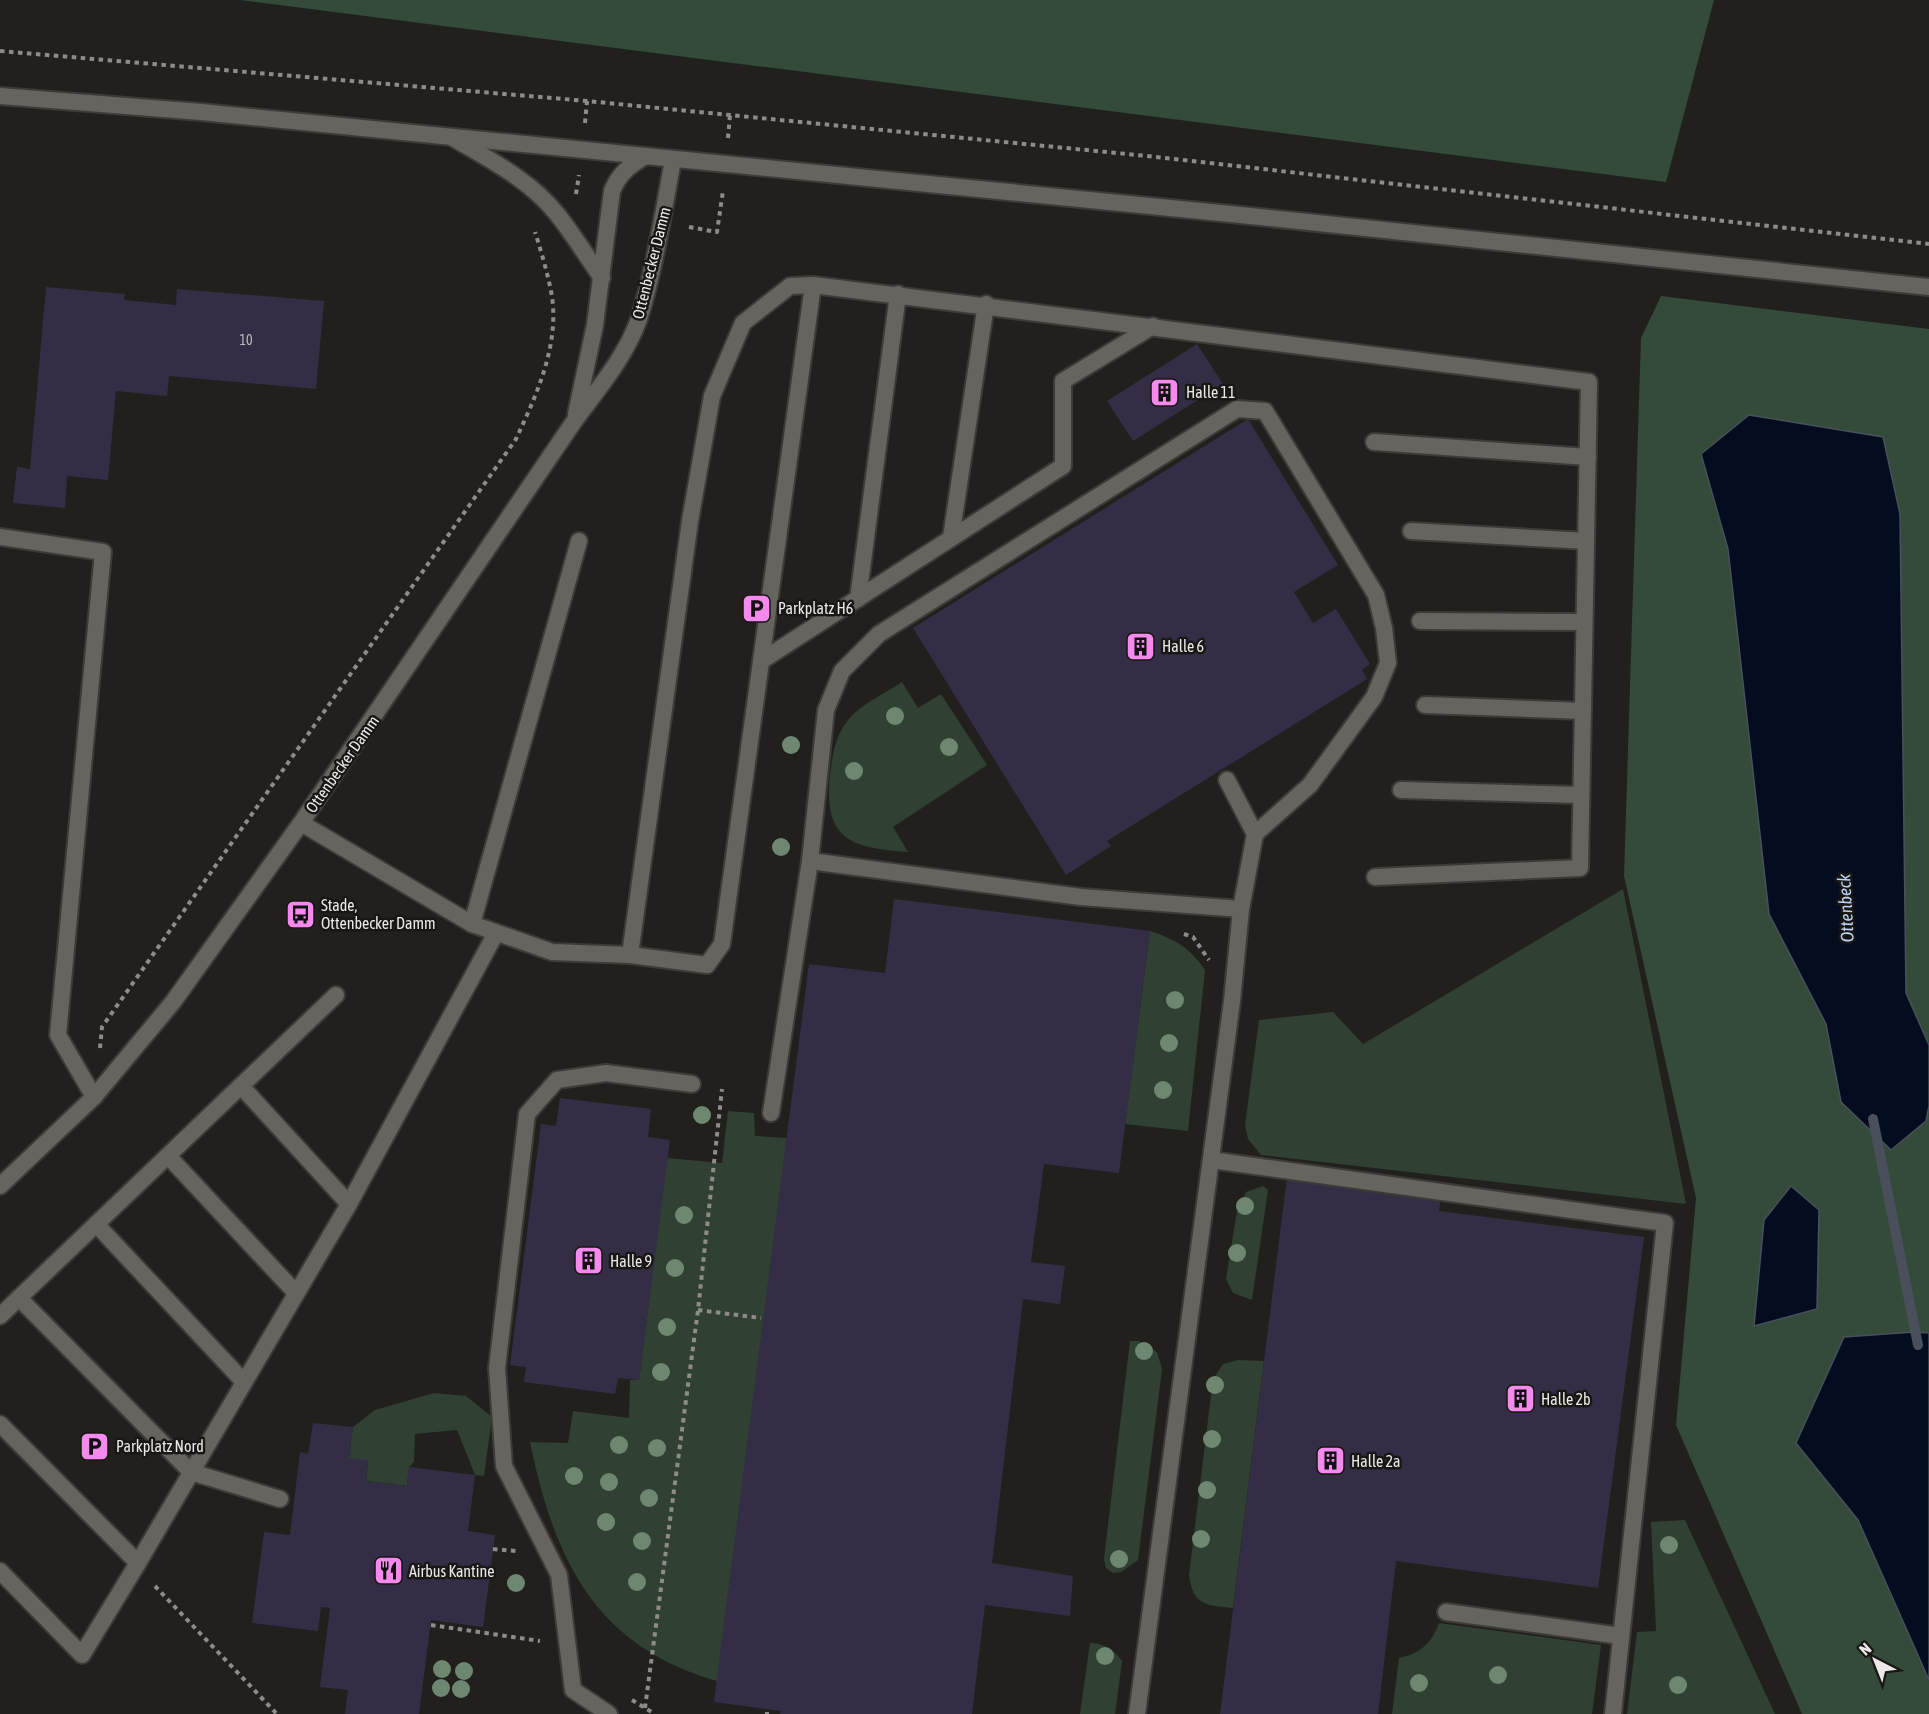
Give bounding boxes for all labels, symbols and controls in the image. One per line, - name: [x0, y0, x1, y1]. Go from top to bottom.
- street label: Ottenbecker Damm: [628, 205, 674, 321]
- house number: 10: [239, 332, 253, 348]
- building icon: Halle 11: [1149, 376, 1181, 408]
- place label: Halle 11: [1186, 383, 1236, 401]
- parking icon: Parkplatz H6: [741, 592, 773, 624]
- place label: Parkplatz H6: [778, 599, 853, 618]
- building icon: Halle 6: [1125, 630, 1157, 662]
- place label: Halle 6: [1162, 637, 1204, 655]
- street label: Ottenbecker Damm: [302, 712, 382, 816]
- water label: Ottenbeck: [1833, 872, 1858, 943]
- place label: Stade, Ottenbecker Damm: [321, 896, 435, 932]
- bus stop icon: Stade, Ottenbecker Damm: [284, 898, 316, 930]
- building icon: Halle 9: [573, 1245, 605, 1277]
- place label: Halle 9: [610, 1252, 652, 1270]
- building icon: Halle 2b: [1504, 1383, 1536, 1415]
- place label: Halle 2b: [1541, 1390, 1591, 1408]
- parking icon: Parkplatz Nord: [79, 1430, 111, 1462]
- place label: Parkplatz Nord: [116, 1437, 204, 1456]
- building icon: Halle 2a: [1314, 1445, 1346, 1477]
- place label: Halle 2a: [1351, 1452, 1400, 1470]
- restaurant icon: Airbus Kantine: [372, 1555, 404, 1587]
- place label: Airbus Kantine: [409, 1562, 494, 1580]
- north arrow: [1845, 1630, 1905, 1690]
- text: N: [1855, 1639, 1874, 1659]

